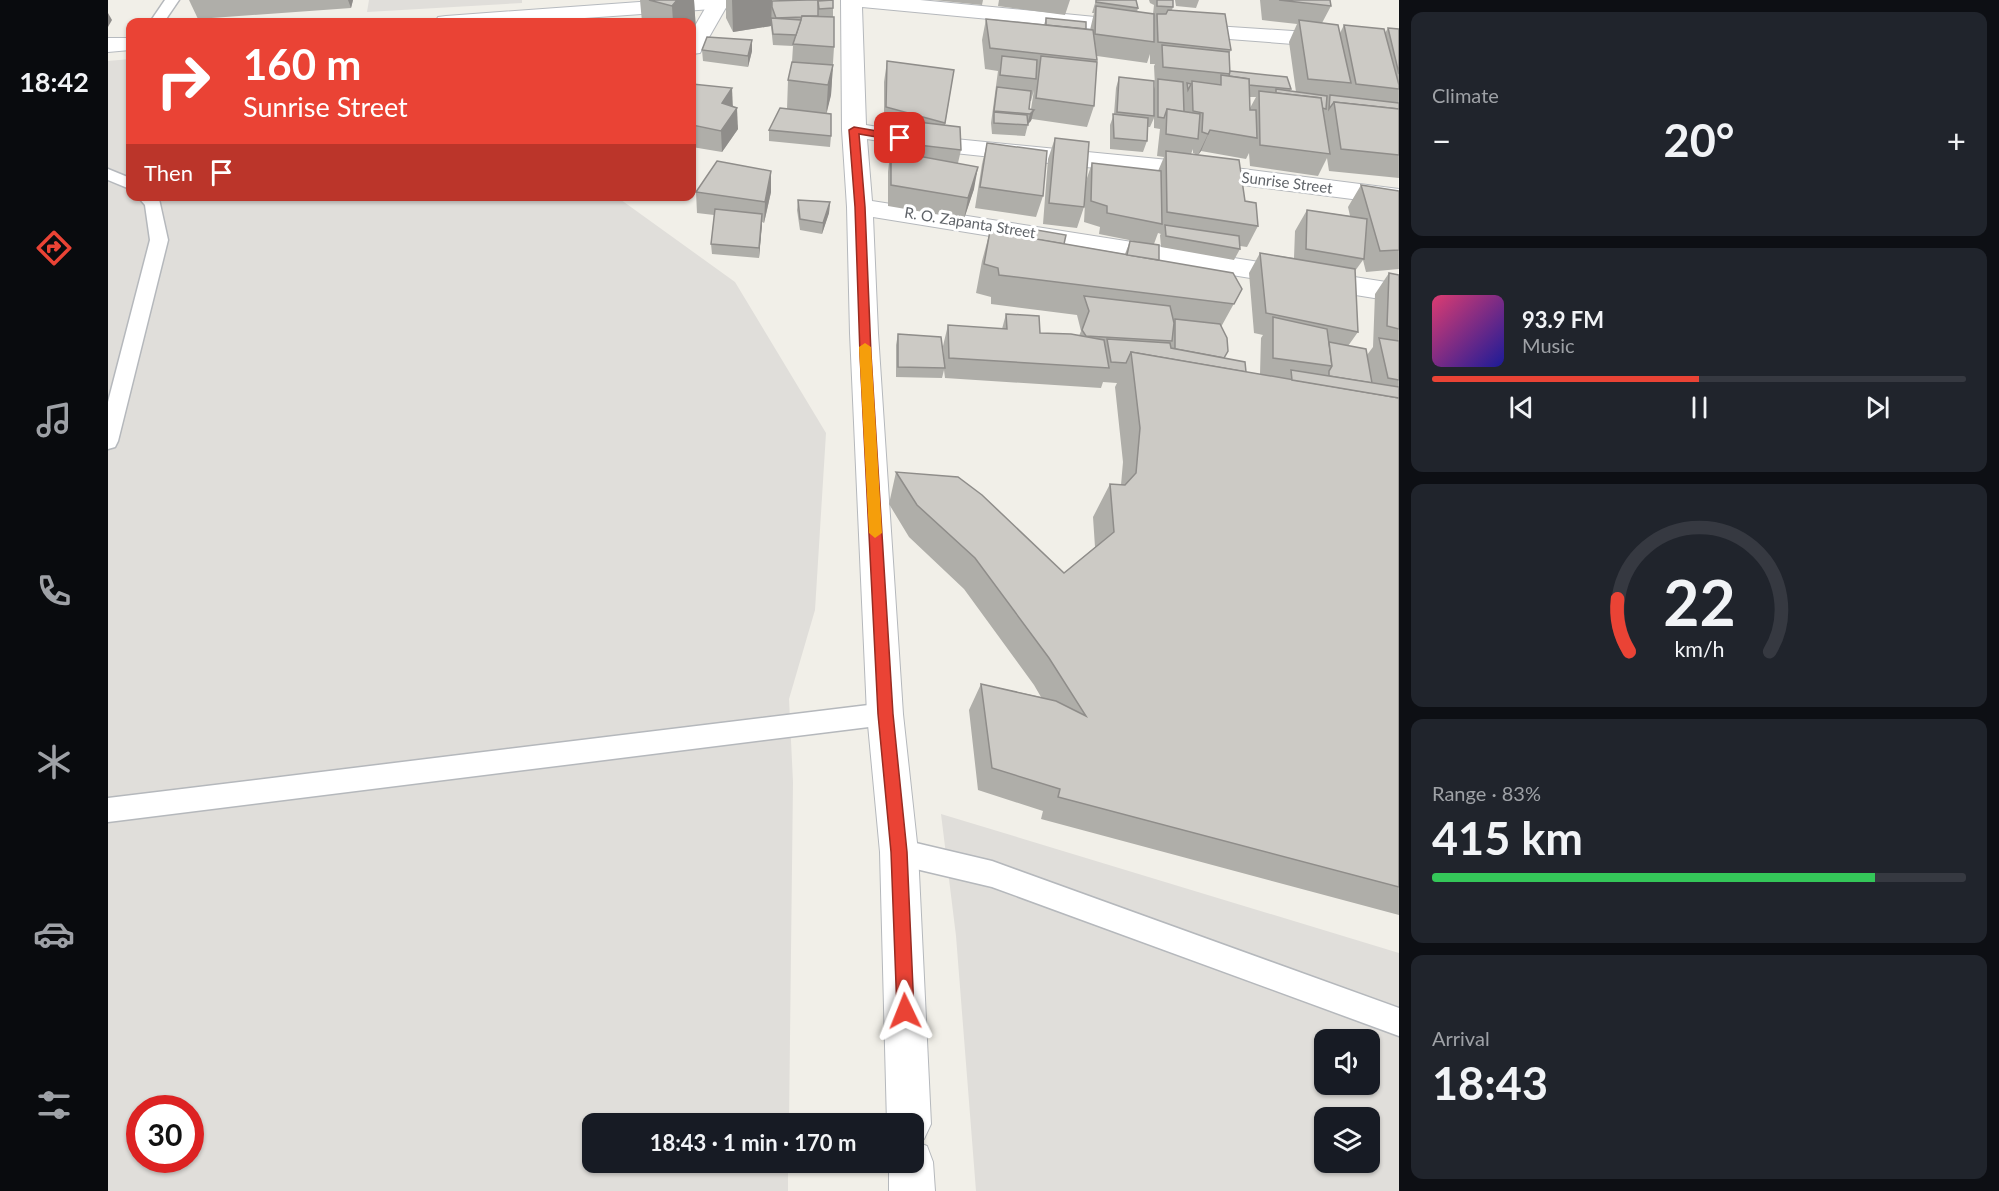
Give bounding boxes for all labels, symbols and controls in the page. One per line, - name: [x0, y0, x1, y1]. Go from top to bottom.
- text: 160 m: [243, 39, 361, 89]
- icon: right: [144, 42, 222, 120]
- text: 18:42: [19, 65, 89, 98]
- text: Climate: [1432, 83, 1499, 107]
- text: Sunrise Street: [243, 90, 408, 123]
- pin: [874, 112, 925, 163]
- text: 20°: [1664, 113, 1734, 167]
- text: −: [1432, 120, 1451, 160]
- text: +: [1947, 120, 1966, 160]
- icon: arrive: [883, 121, 916, 154]
- icon: arrive: [205, 156, 238, 189]
- text: Then: [144, 159, 193, 186]
- street label: Sunrise Street: [1241, 167, 1334, 197]
- street label: R. O. Zapanta Street: [903, 203, 1038, 241]
- icon: directions: [33, 227, 75, 269]
- text: 93.9 FM: [1522, 306, 1604, 333]
- text: Music: [1522, 333, 1575, 357]
- icon: previous: [1505, 391, 1538, 424]
- icon: pause: [1683, 391, 1716, 424]
- icon: next: [1861, 391, 1894, 424]
- icon: music: [33, 399, 75, 441]
- text: 22: [1663, 565, 1735, 640]
- icon: phone: [33, 570, 75, 612]
- text: km/h: [1674, 637, 1724, 663]
- icon: climate: [33, 741, 75, 783]
- text: Range · 83%: [1432, 781, 1541, 805]
- text: 415 km: [1432, 811, 1583, 865]
- icon: car: [33, 913, 75, 955]
- position arrow: [873, 979, 937, 1043]
- text: Arrival: [1432, 1026, 1490, 1050]
- map controls: [1314, 1029, 1380, 1173]
- button: sound: [1314, 1029, 1380, 1095]
- text: 18:43: [1432, 1056, 1548, 1110]
- icon: filters: [33, 1084, 75, 1126]
- speed limit sign: 30: [126, 1095, 204, 1173]
- button: layers: [1314, 1107, 1380, 1173]
- text: 18:43 · 1 min · 170 m: [650, 1129, 856, 1156]

